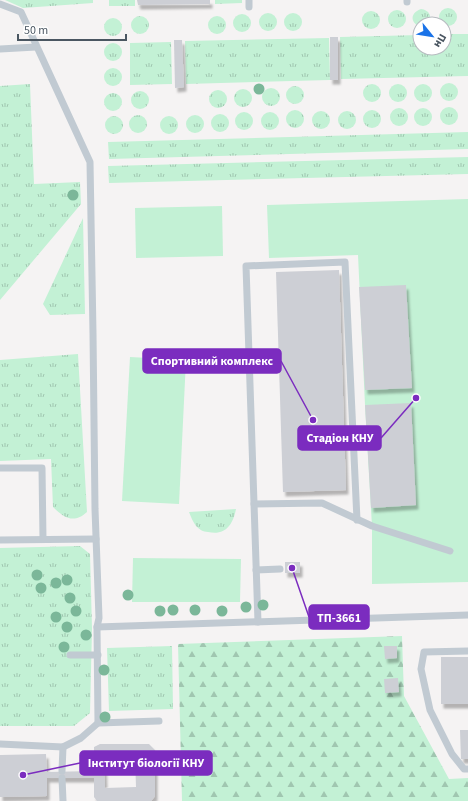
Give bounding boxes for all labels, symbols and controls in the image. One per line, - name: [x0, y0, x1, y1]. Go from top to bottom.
- scale bar: [18, 16, 126, 42]
- north arrow: [412, 16, 452, 56]
- text: 50 m: [24, 22, 48, 39]
- text: Пн: [430, 31, 450, 50]
- callout: Спортивний комплекс: [143, 349, 281, 373]
- text: Спортивний комплекс: [151, 353, 274, 370]
- callout: Стадіон КНУ: [298, 426, 381, 450]
- text: Стадіон КНУ: [306, 430, 374, 447]
- callout: ТП-3661: [309, 605, 369, 629]
- text: ТП-3661: [317, 610, 361, 627]
- callout: Інститут біології КНУ: [80, 751, 212, 775]
- text: Інститут біології КНУ: [88, 755, 204, 772]

